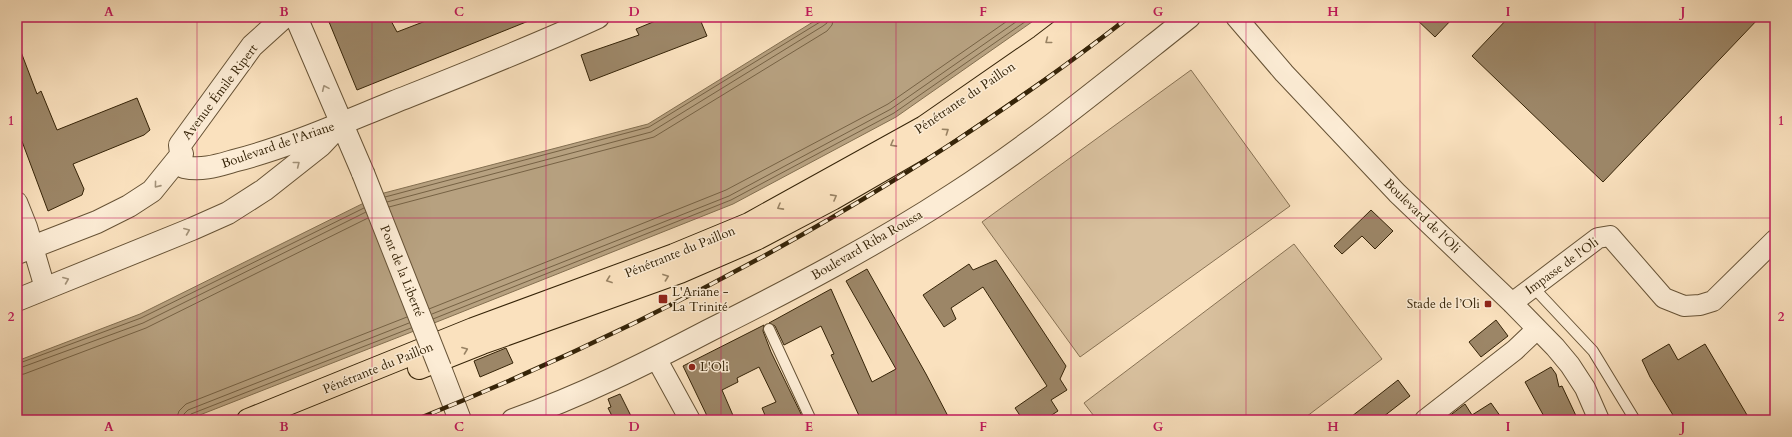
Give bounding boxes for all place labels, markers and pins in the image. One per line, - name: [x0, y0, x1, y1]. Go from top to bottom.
- place label: L'Ariane - La Trinité: [672, 283, 729, 316]
- marker: L'Ariane - La Trinité: [657, 293, 669, 305]
- place label: Stade de l’Oli: [1407, 295, 1480, 313]
- marker: Stade de l’Oli: [1483, 299, 1493, 309]
- place label: L'Oli: [700, 358, 729, 376]
- marker: L'Oli: [687, 362, 697, 372]

